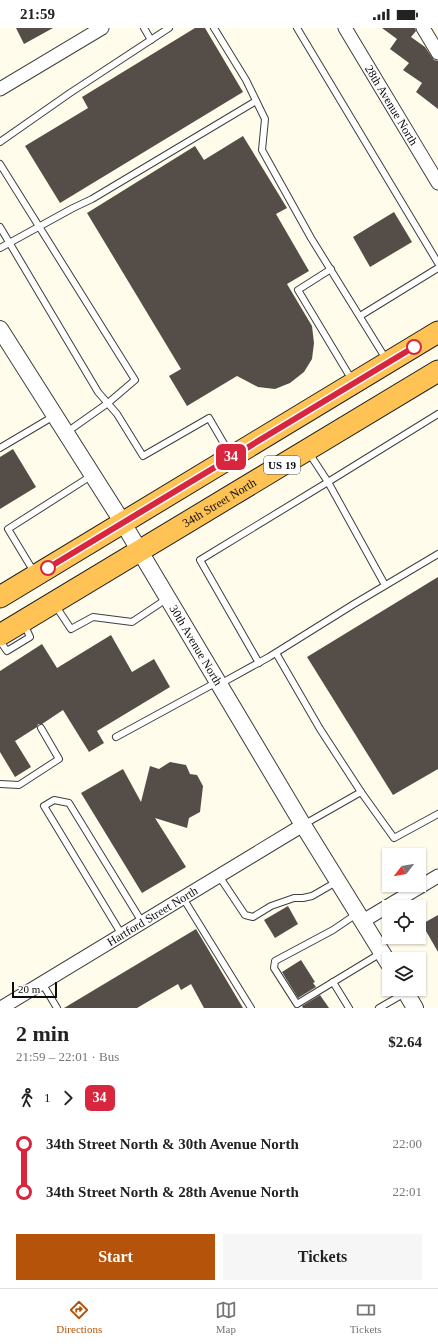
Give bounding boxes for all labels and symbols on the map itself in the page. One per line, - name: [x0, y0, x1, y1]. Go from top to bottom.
- street label: 28th Avenue North: [362, 62, 421, 148]
- unlabelled marker: [406, 339, 422, 355]
- line badge: 34: [213, 444, 249, 470]
- road number: US 19: [264, 456, 300, 474]
- street label: 34th Street North: [180, 475, 259, 530]
- unlabelled marker: [40, 560, 56, 576]
- street label: 30th Avenue North: [167, 603, 225, 688]
- north arrow: [382, 848, 426, 892]
- street label: Hartford Street North: [105, 883, 200, 949]
- scale bar: [12, 980, 57, 999]

